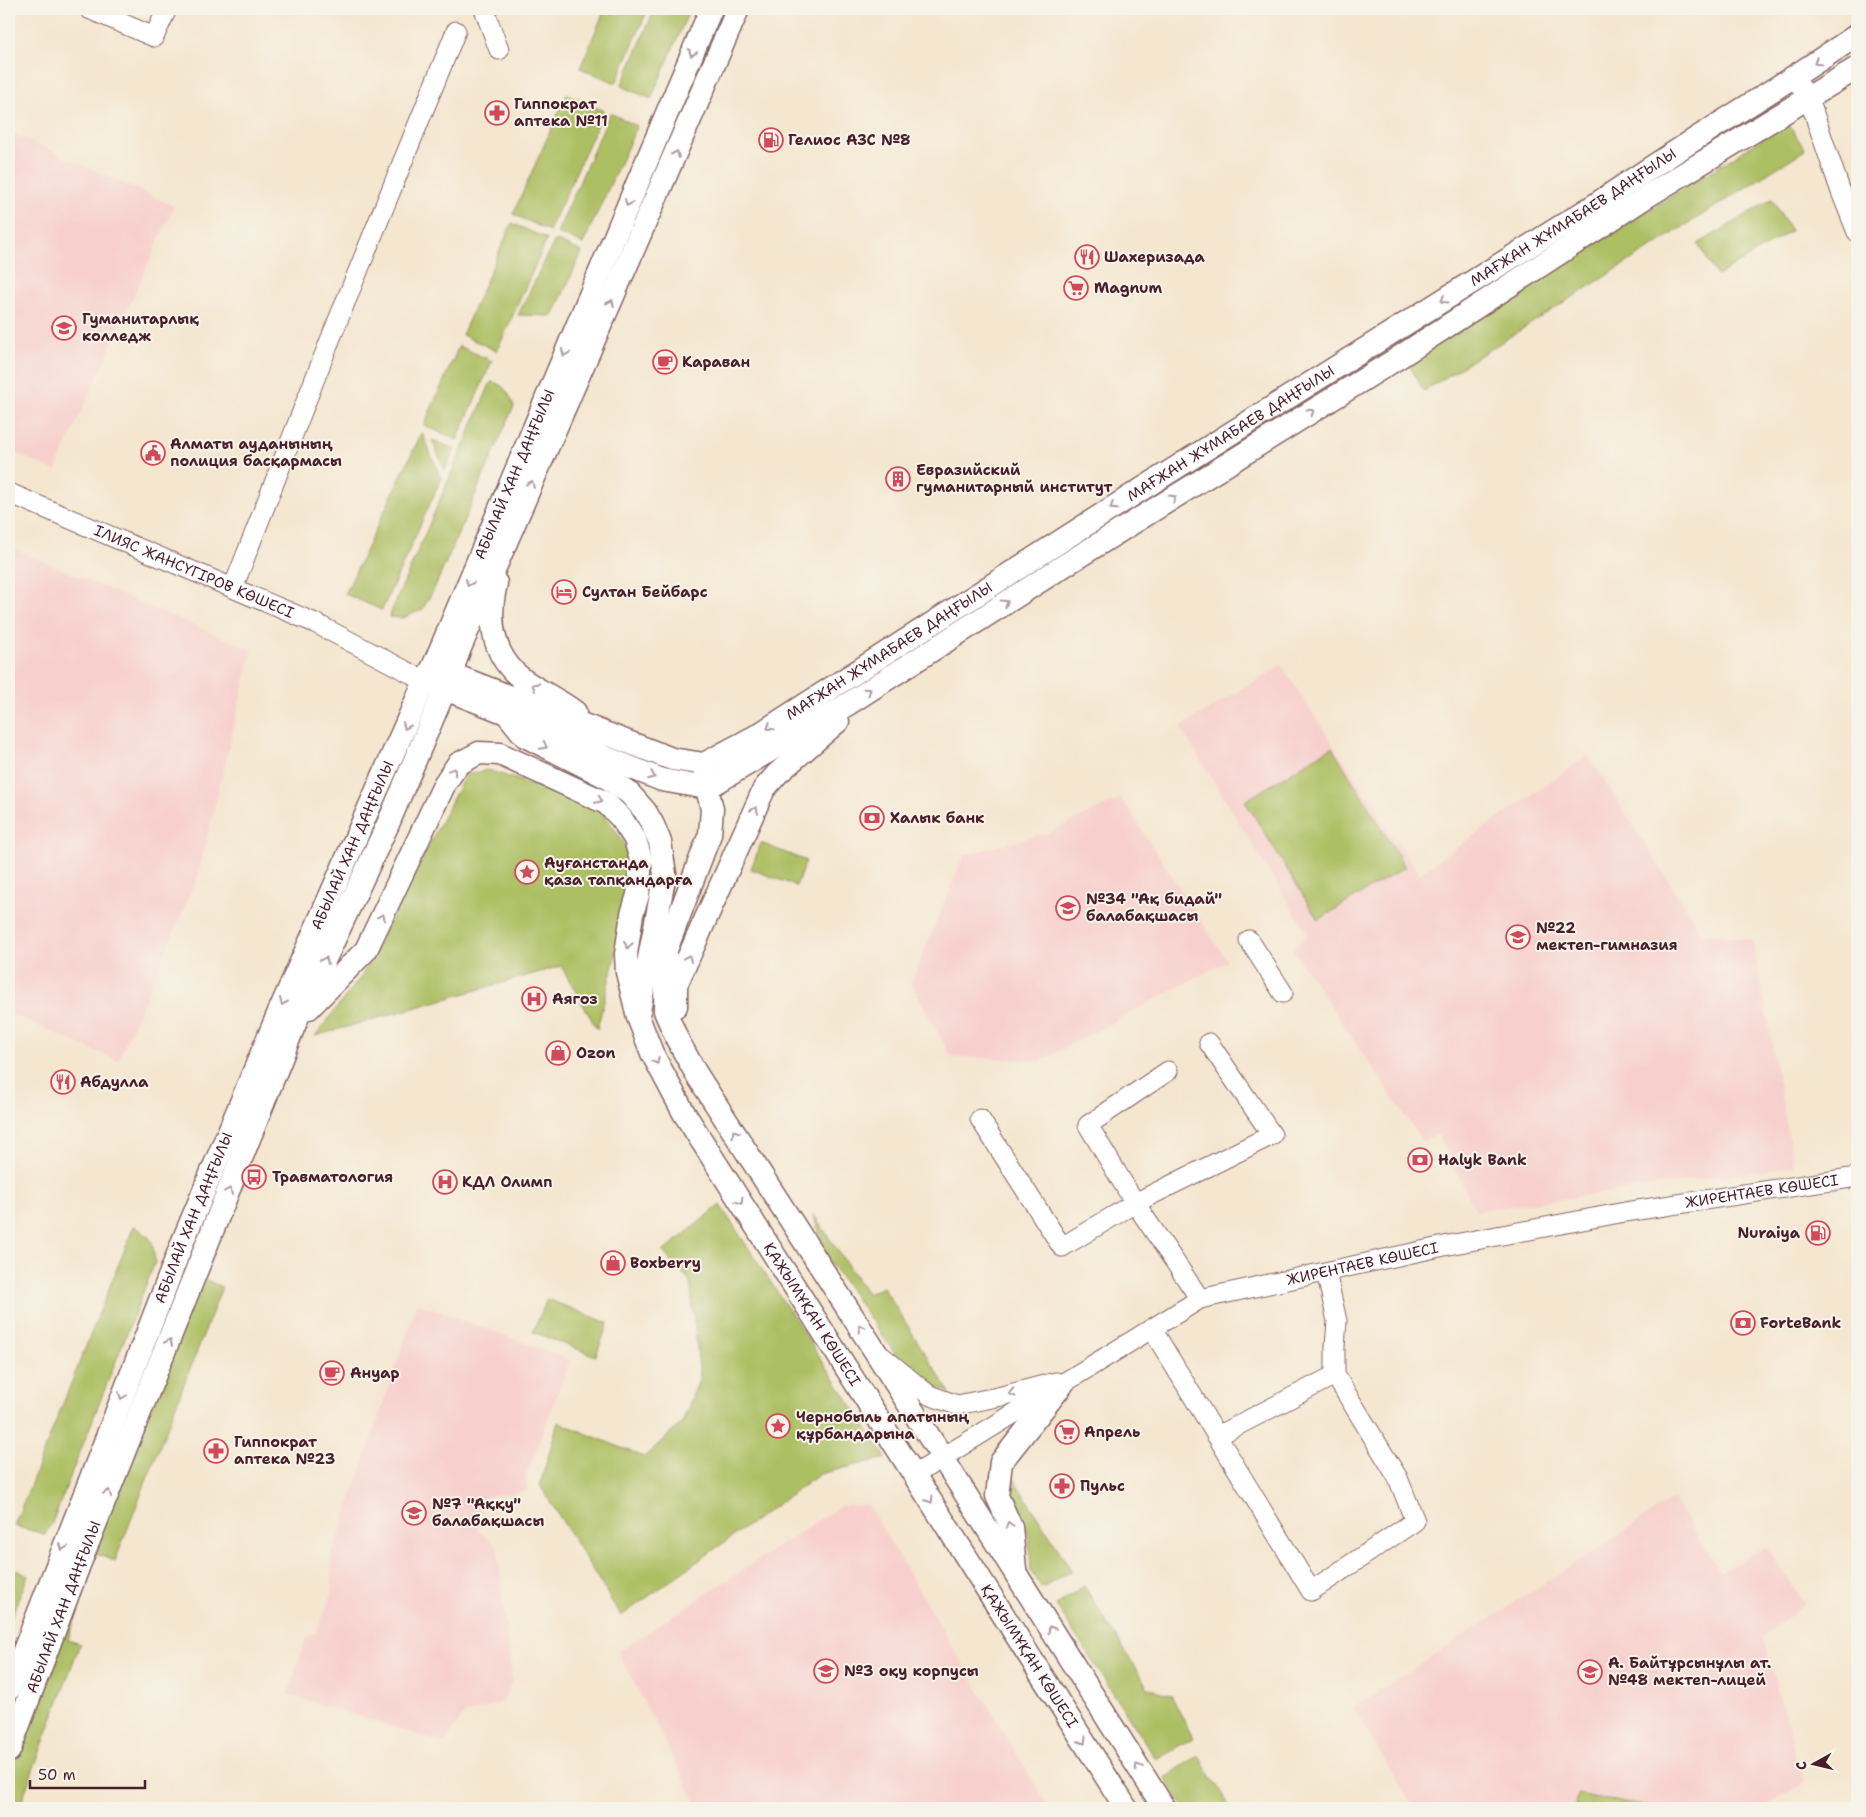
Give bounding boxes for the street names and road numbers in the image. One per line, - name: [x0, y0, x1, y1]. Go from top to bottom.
- street label: МАҒЖАН ЖҰМАБАЕВ ДАҢҒЫЛЫ: [1466, 144, 1680, 291]
- street label: МАҒЖАН ЖҰМАБАЕВ ДАҢҒЫЛЫ: [1123, 361, 1338, 506]
- street label: АБЫЛАЙ ХАН ДАҢҒЫЛЫ: [470, 386, 559, 562]
- street label: ІЛИЯС ЖАНСҮГІРОВ КӨШЕСІ: [91, 520, 297, 623]
- street label: МАҒЖАН ЖҰМАБАЕВ ДАҢҒЫЛЫ: [782, 578, 996, 725]
- street label: АБЫЛАЙ ХАН ДАҢҒЫЛЫ: [306, 758, 399, 933]
- street label: АБЫЛАЙ ХАН ДАҢҒЫЛЫ: [150, 1129, 237, 1306]
- street label: ЖИРЕНТАЕВ КӨШЕСІ: [1684, 1170, 1840, 1213]
- street label: ЖИРЕНТАЕВ КӨШЕСІ: [1285, 1238, 1440, 1290]
- street label: ҚАЖЫМҰҚАН КӨШЕСІ: [759, 1239, 865, 1390]
- street label: АБЫЛАЙ ХАН ДАҢҒЫЛЫ: [22, 1518, 106, 1696]
- street label: ҚАЖЫМҰҚАН КӨШЕСІ: [976, 1581, 1083, 1732]

